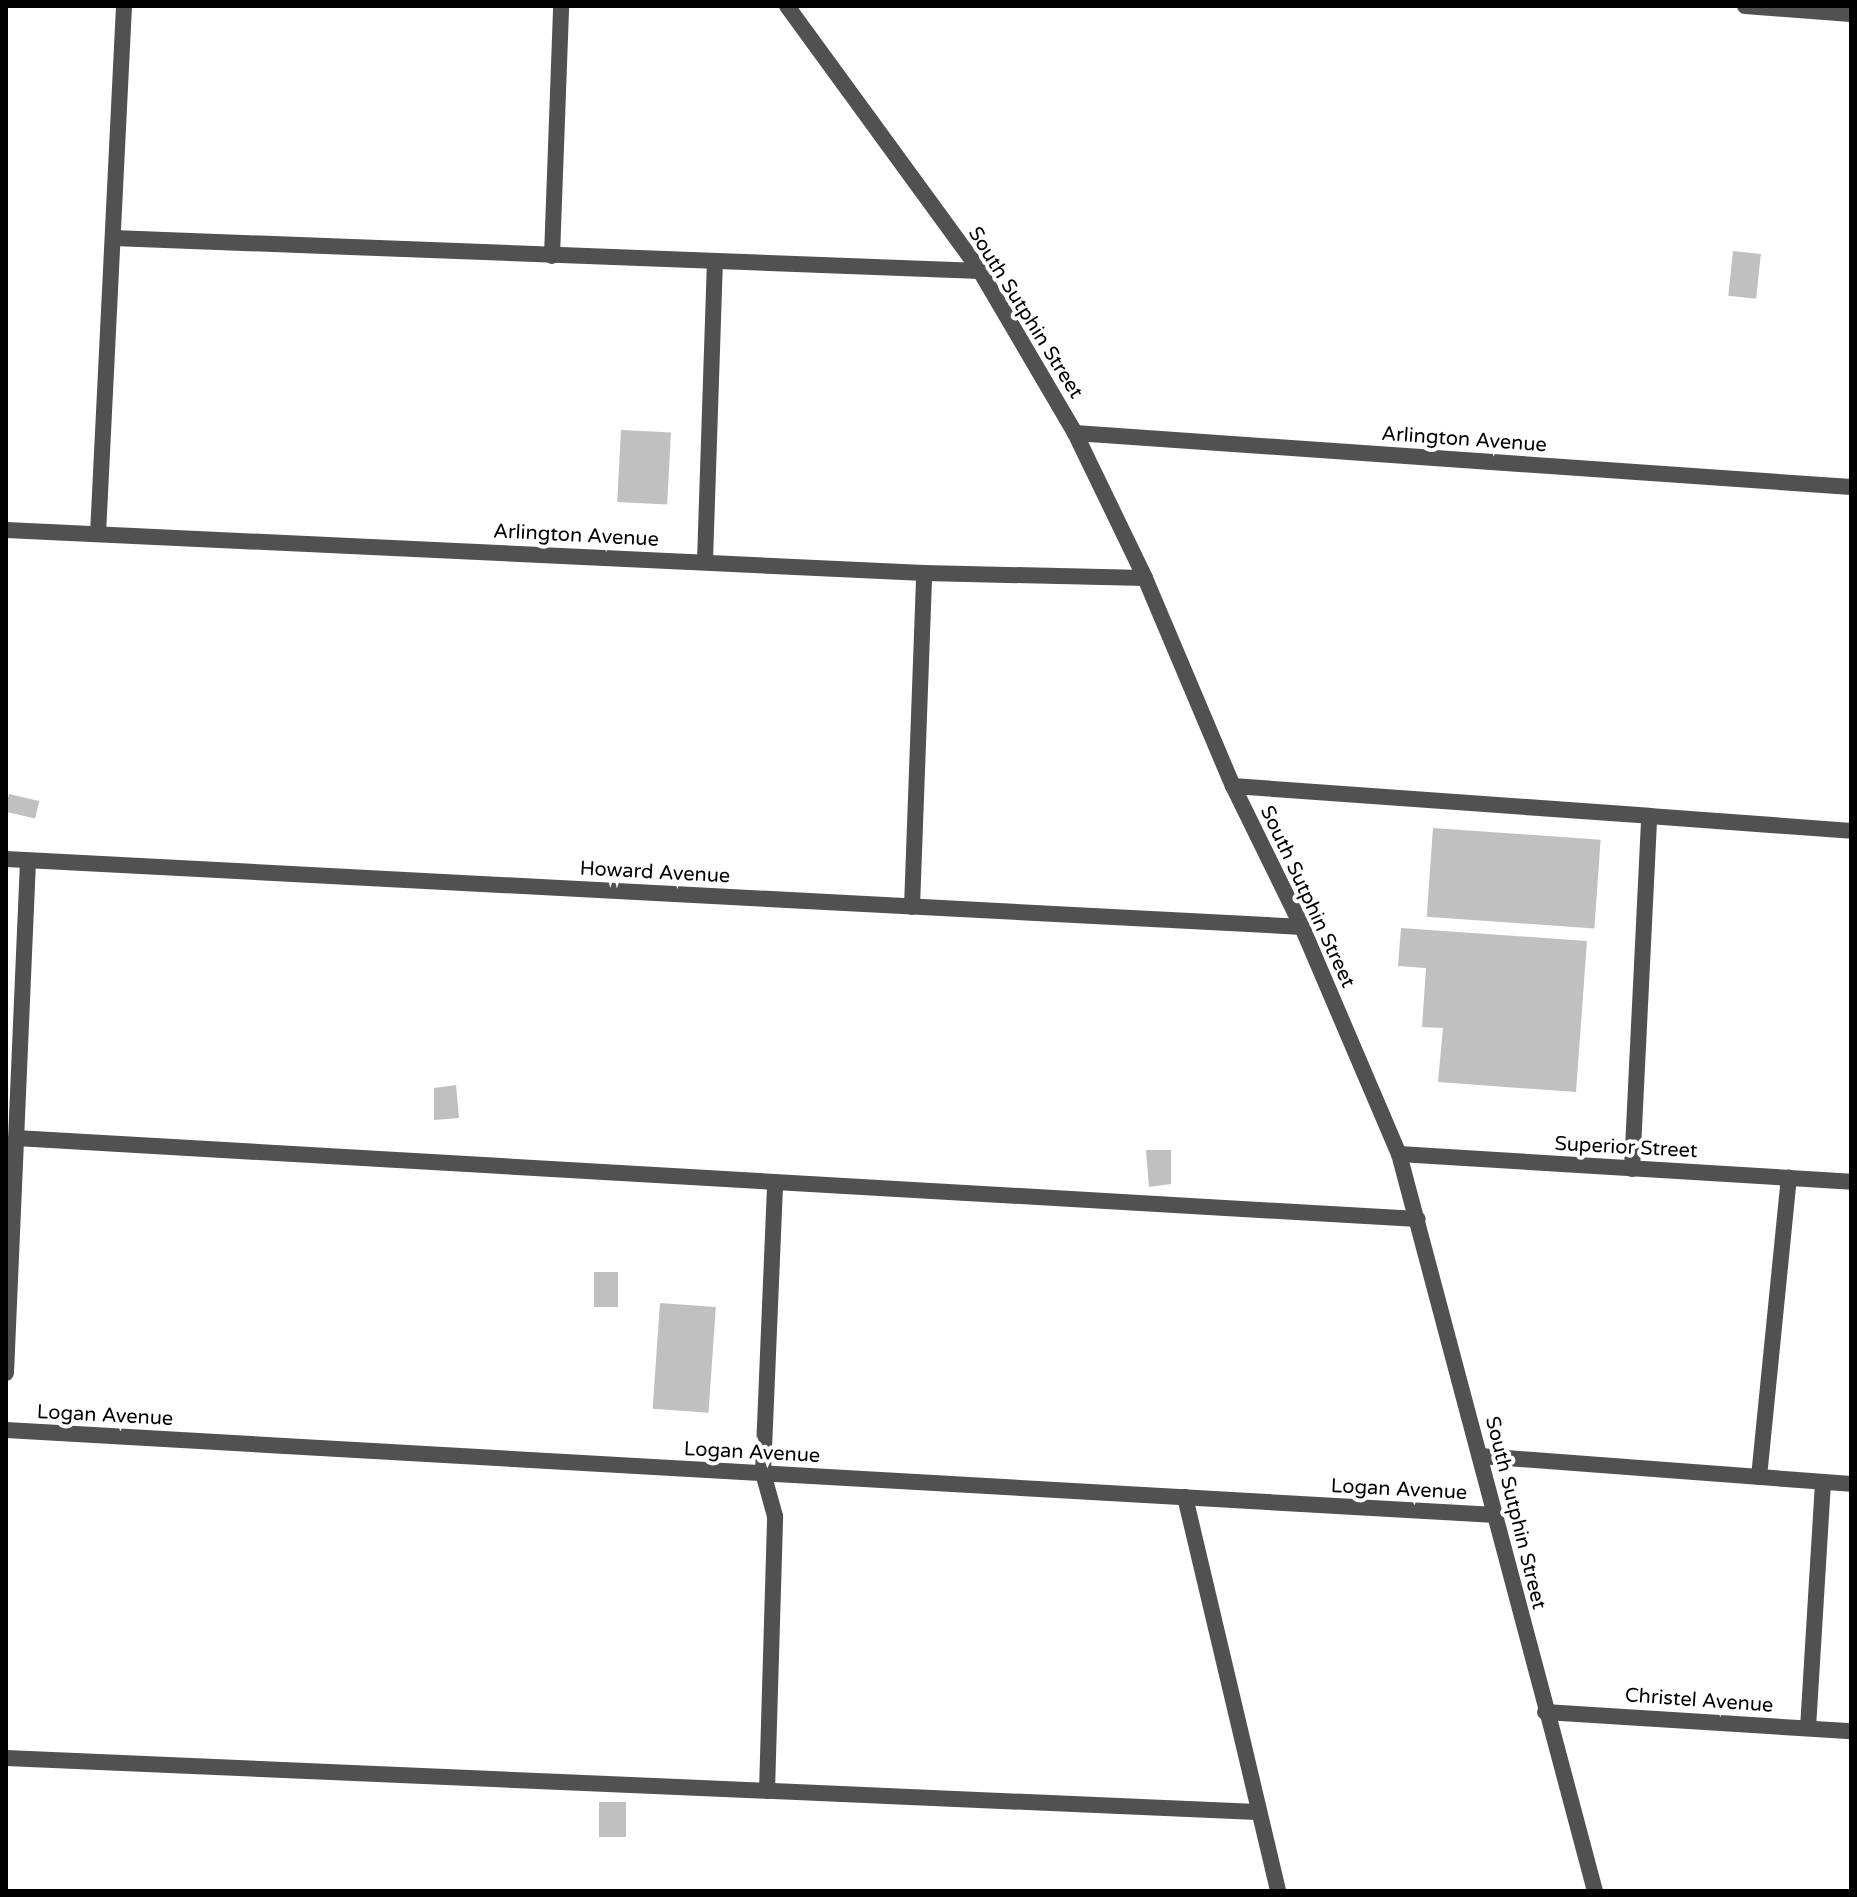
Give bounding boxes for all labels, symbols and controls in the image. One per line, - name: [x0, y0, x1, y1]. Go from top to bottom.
- street label: South Sutphin Street: [962, 223, 1088, 403]
- street label: Arlington Avenue: [1380, 422, 1548, 458]
- street label: Arlington Avenue: [493, 520, 659, 552]
- street label: South Sutphin Street: [1254, 802, 1360, 992]
- street label: Howard Avenue: [579, 857, 731, 889]
- street label: Superior Street: [1554, 1132, 1698, 1164]
- street label: Logan Avenue: [36, 1400, 174, 1432]
- street label: South Sutphin Street: [1479, 1414, 1551, 1612]
- street label: Logan Avenue: [683, 1437, 821, 1469]
- street label: Logan Avenue: [1330, 1474, 1468, 1506]
- street label: Christel Avenue: [1624, 1684, 1774, 1718]

